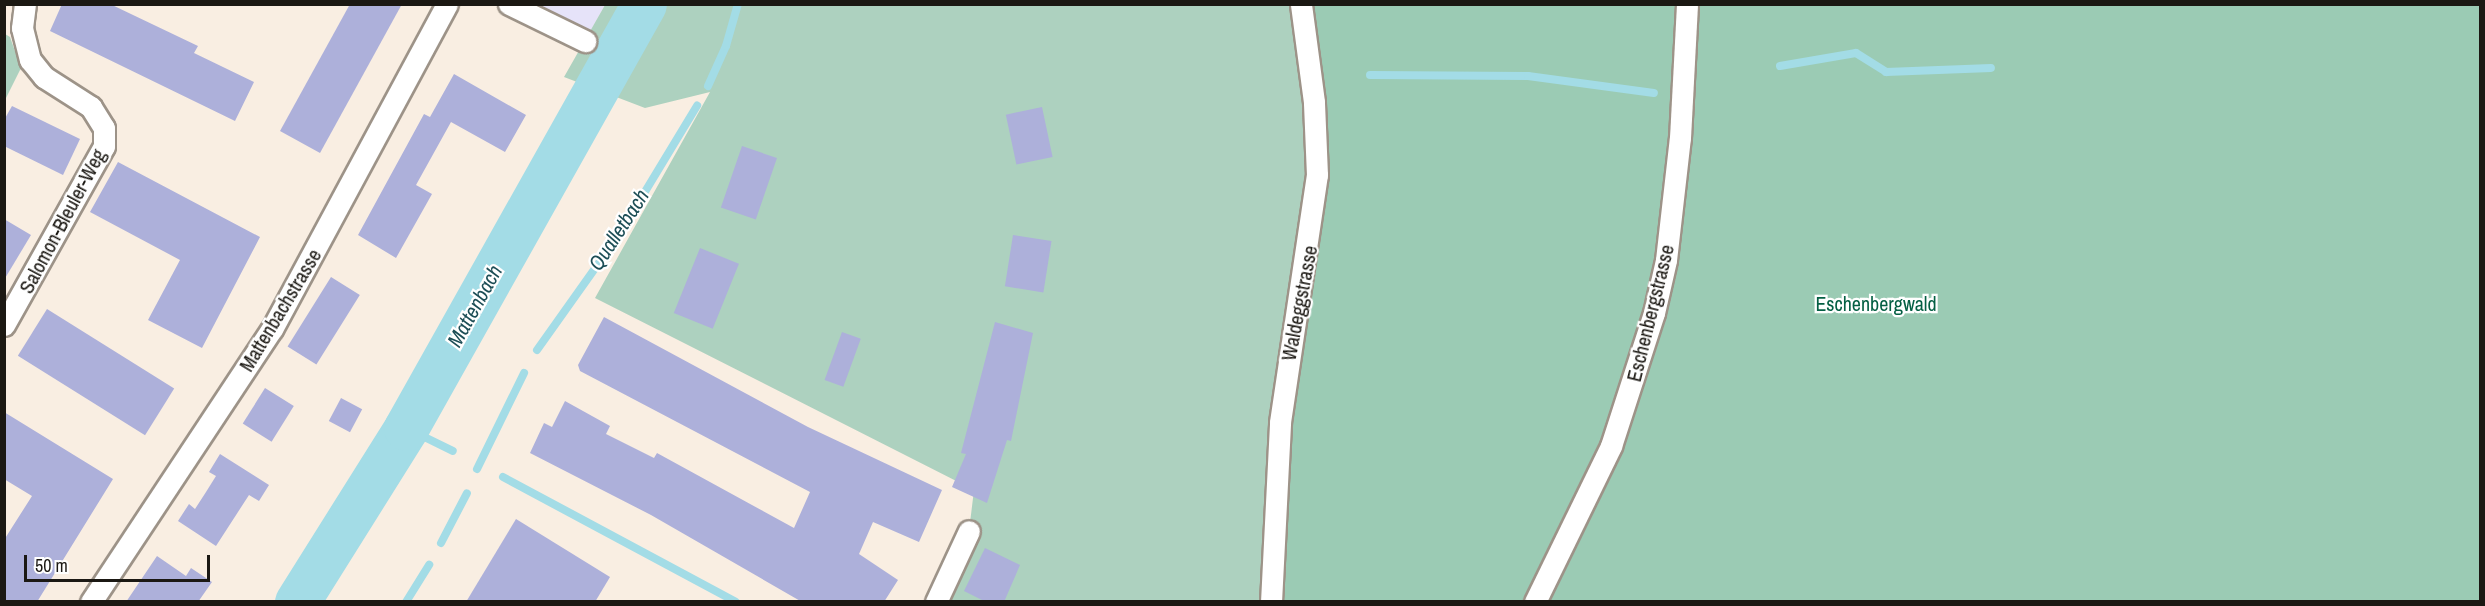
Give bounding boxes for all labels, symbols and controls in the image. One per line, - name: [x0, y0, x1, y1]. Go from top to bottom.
- street label: Salomon-Bleuler-Weg: [14, 145, 110, 297]
- water label: Qualletbach: [583, 185, 655, 275]
- street label: Eschenbergstrasse: [1621, 242, 1679, 384]
- street label: Waldeggstrasse: [1276, 243, 1322, 363]
- street label: Mattenbachstrasse: [234, 244, 326, 376]
- water label: Mattenbach: [442, 261, 508, 351]
- park label: Eschenbergwald: [1815, 291, 1937, 315]
- scale bar: [27, 543, 213, 581]
- text: 50 m: [35, 553, 68, 578]

